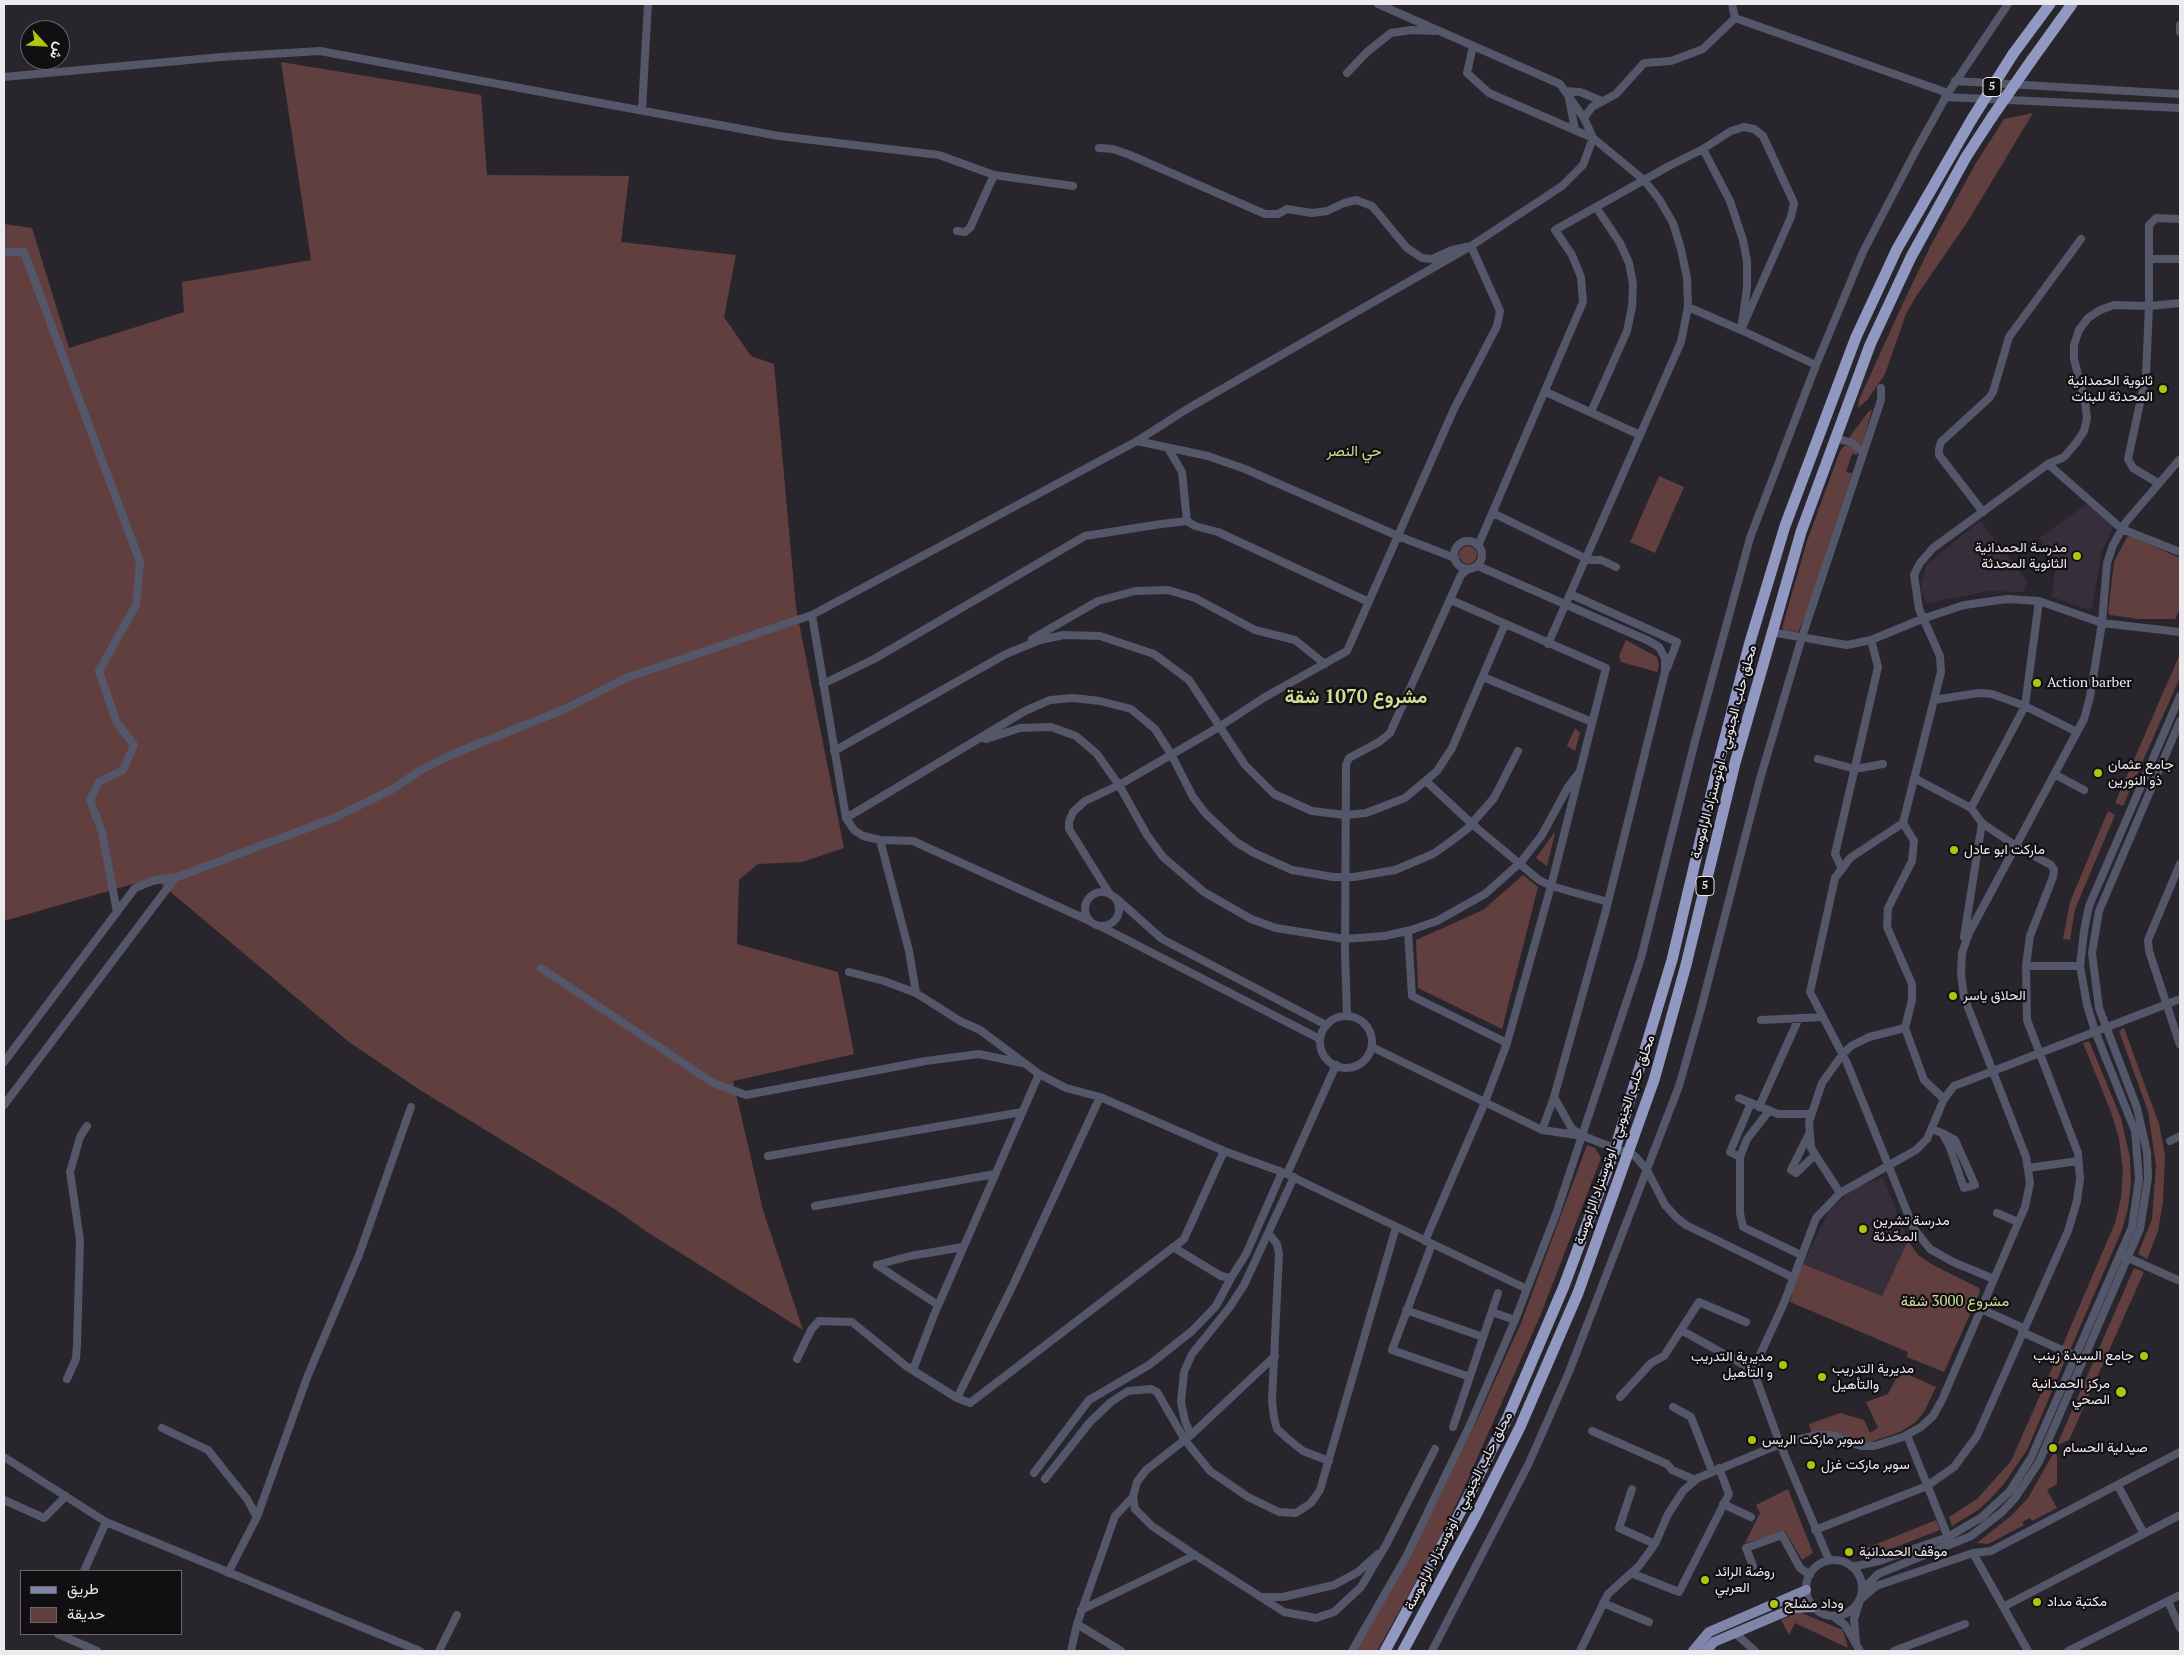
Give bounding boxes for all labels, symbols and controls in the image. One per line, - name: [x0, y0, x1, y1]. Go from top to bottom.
- north arrow: [20, 20, 70, 70]
- text: ش: [46, 39, 70, 63]
- road number: 5: [1983, 77, 2001, 96]
- place label: ثانوية الحمدانية المحدثة للبنات: [2068, 373, 2153, 406]
- marker: ثانوية الحمدانية المحدثة للبنات: [2157, 383, 2169, 395]
- district label: حي النصر: [1327, 443, 1381, 461]
- place label: مدرسة الحمدانية الثانوية المحدثة: [1975, 540, 2067, 572]
- marker: مدرسة الحمدانية الثانوية المحدثة: [2071, 550, 2083, 562]
- street label: محلق حلب الجنوبي - اوتوستراد الراموسة: [1687, 643, 1761, 861]
- place label: Action barber: [2047, 675, 2132, 691]
- marker: Action barber: [2031, 677, 2043, 689]
- district label: مشروع 1070 شقة: [1285, 687, 1427, 709]
- place label: جامع عثمان ذو النورين: [2108, 757, 2174, 790]
- marker: جامع عثمان ذو النورين: [2092, 767, 2104, 779]
- place label: ماركت ابو عادل: [1964, 842, 2045, 858]
- marker: ماركت ابو عادل: [1948, 844, 1960, 856]
- road number: 5: [1696, 876, 1714, 896]
- place label: الحلاق ياسر: [1963, 988, 2026, 1004]
- marker: الحلاق ياسر: [1947, 990, 1959, 1002]
- street label: محلق حلب الجنوبي - اوتوستراد الراموسة: [1571, 1033, 1659, 1247]
- place label: مدرسة تشرين المحّدثة: [1873, 1213, 1950, 1246]
- marker: مدرسة تشرين المحّدثة: [1857, 1223, 1869, 1235]
- district label: مشروع 3000 شقة: [1901, 1293, 2009, 1311]
- place label: جامع السيدة زينب: [2033, 1348, 2134, 1364]
- place label: مديرية التدريب و التأهيل: [1691, 1349, 1773, 1381]
- marker: جامع السيدة زينب: [2138, 1350, 2150, 1362]
- marker: مديرية التدريب و التأهيل: [1777, 1359, 1789, 1371]
- place label: مديرية التدريب والتأهيل: [1832, 1361, 1914, 1394]
- marker: مديرية التدريب والتأهيل: [1816, 1371, 1828, 1383]
- place label: مركز الحمدانية الصحي: [2032, 1376, 2110, 1408]
- marker: مركز الحمدانية الصحي: [2114, 1385, 2128, 1399]
- street label: محلق حلب الجنوبي - اوتوستراد الراموسة: [1401, 1409, 1517, 1613]
- place label: سوبر ماركت الريس: [1762, 1432, 1864, 1448]
- marker: سوبر ماركت الريس: [1746, 1434, 1758, 1446]
- place label: صيدلية الحسام: [2063, 1440, 2148, 1456]
- marker: صيدلية الحسام: [2047, 1442, 2059, 1454]
- place label: سوبر ماركت غزل: [1821, 1457, 1910, 1473]
- marker: سوبر ماركت غزل: [1805, 1459, 1817, 1471]
- place label: موقف الحمدانية: [1859, 1544, 1947, 1560]
- marker: موقف الحمدانية: [1843, 1546, 1855, 1558]
- place label: روضة الرائد العربي: [1715, 1564, 1775, 1596]
- legend: [20, 1570, 182, 1635]
- marker: روضة الرائد العربي: [1699, 1574, 1711, 1586]
- text: طريق: [67, 1578, 99, 1598]
- place label: مكتبة مداد: [2047, 1594, 2107, 1610]
- place label: وداد مشلح: [1784, 1596, 1844, 1612]
- marker: مكتبة مداد: [2031, 1596, 2043, 1608]
- marker: وداد مشلح: [1768, 1598, 1780, 1610]
- text: حديقة: [67, 1603, 105, 1623]

